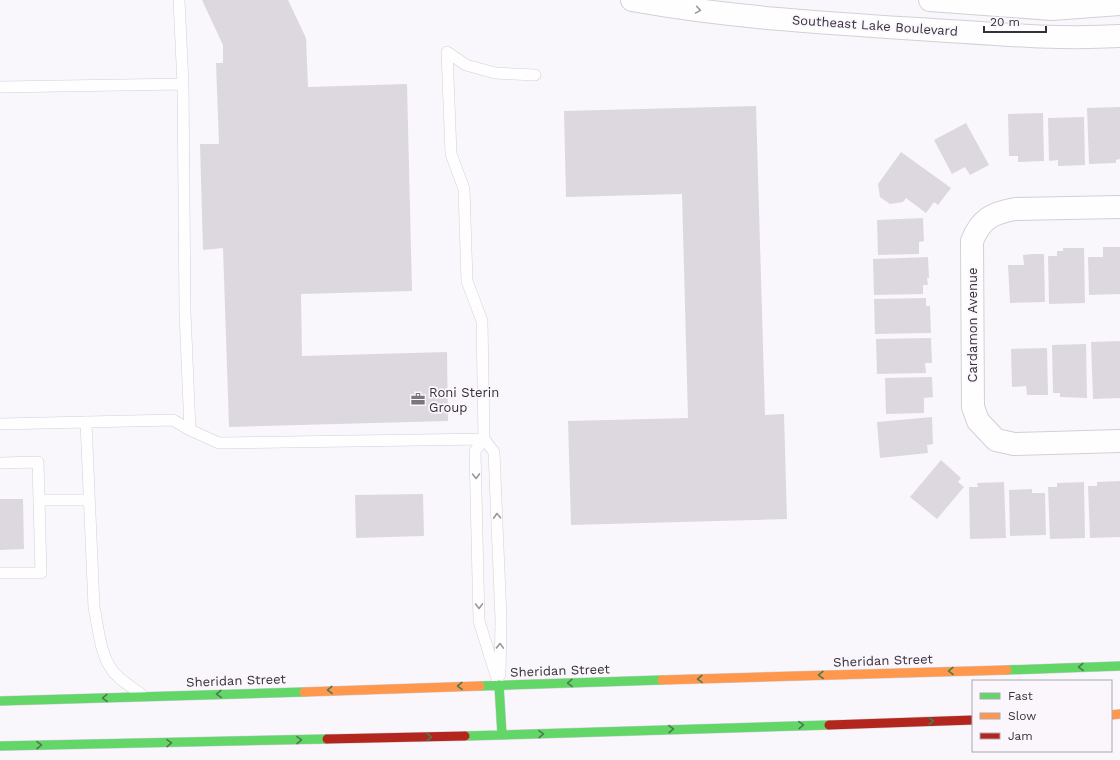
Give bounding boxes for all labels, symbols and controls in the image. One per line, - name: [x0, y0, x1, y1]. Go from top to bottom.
- one-way arrow: [695, 5, 701, 14]
- scale bar: [984, 8, 1046, 34]
- street label: Southeast Lake Boulevard: [792, 12, 958, 39]
- text: 20 m: [990, 15, 1020, 29]
- street label: Cardamon Avenue: [965, 267, 980, 383]
- place label: Roni Sterin Group: [429, 385, 499, 415]
- office icon: Roni Sterin Group: [410, 391, 426, 407]
- one-way arrow: [471, 473, 480, 479]
- one-way arrow: [492, 513, 501, 519]
- one-way arrow: [475, 603, 483, 609]
- one-way arrow: [496, 643, 505, 649]
- street label: Sheridan Street: [833, 651, 934, 670]
- street label: Sheridan Street: [510, 661, 611, 680]
- one-way arrow: [1078, 663, 1084, 671]
- one-way arrow: [948, 667, 954, 676]
- street label: Sheridan Street: [186, 671, 287, 690]
- one-way arrow: [818, 671, 824, 680]
- one-way arrow: [697, 675, 703, 683]
- one-way arrow: [567, 679, 573, 687]
- legend: [972, 680, 1112, 752]
- one-way arrow: [457, 682, 463, 690]
- one-way arrow: [327, 686, 333, 694]
- text: Fast: [1008, 689, 1033, 703]
- one-way arrow: [216, 690, 222, 698]
- one-way arrow: [102, 693, 108, 702]
- text: Slow: [1008, 709, 1036, 723]
- one-way arrow: [928, 717, 934, 725]
- one-way arrow: [798, 721, 804, 730]
- one-way arrow: [668, 725, 674, 734]
- one-way arrow: [538, 729, 544, 738]
- text: Jam: [1008, 729, 1033, 743]
- one-way arrow: [426, 733, 432, 742]
- one-way arrow: [296, 736, 302, 744]
- one-way arrow: [166, 738, 172, 747]
- one-way arrow: [36, 741, 42, 749]

